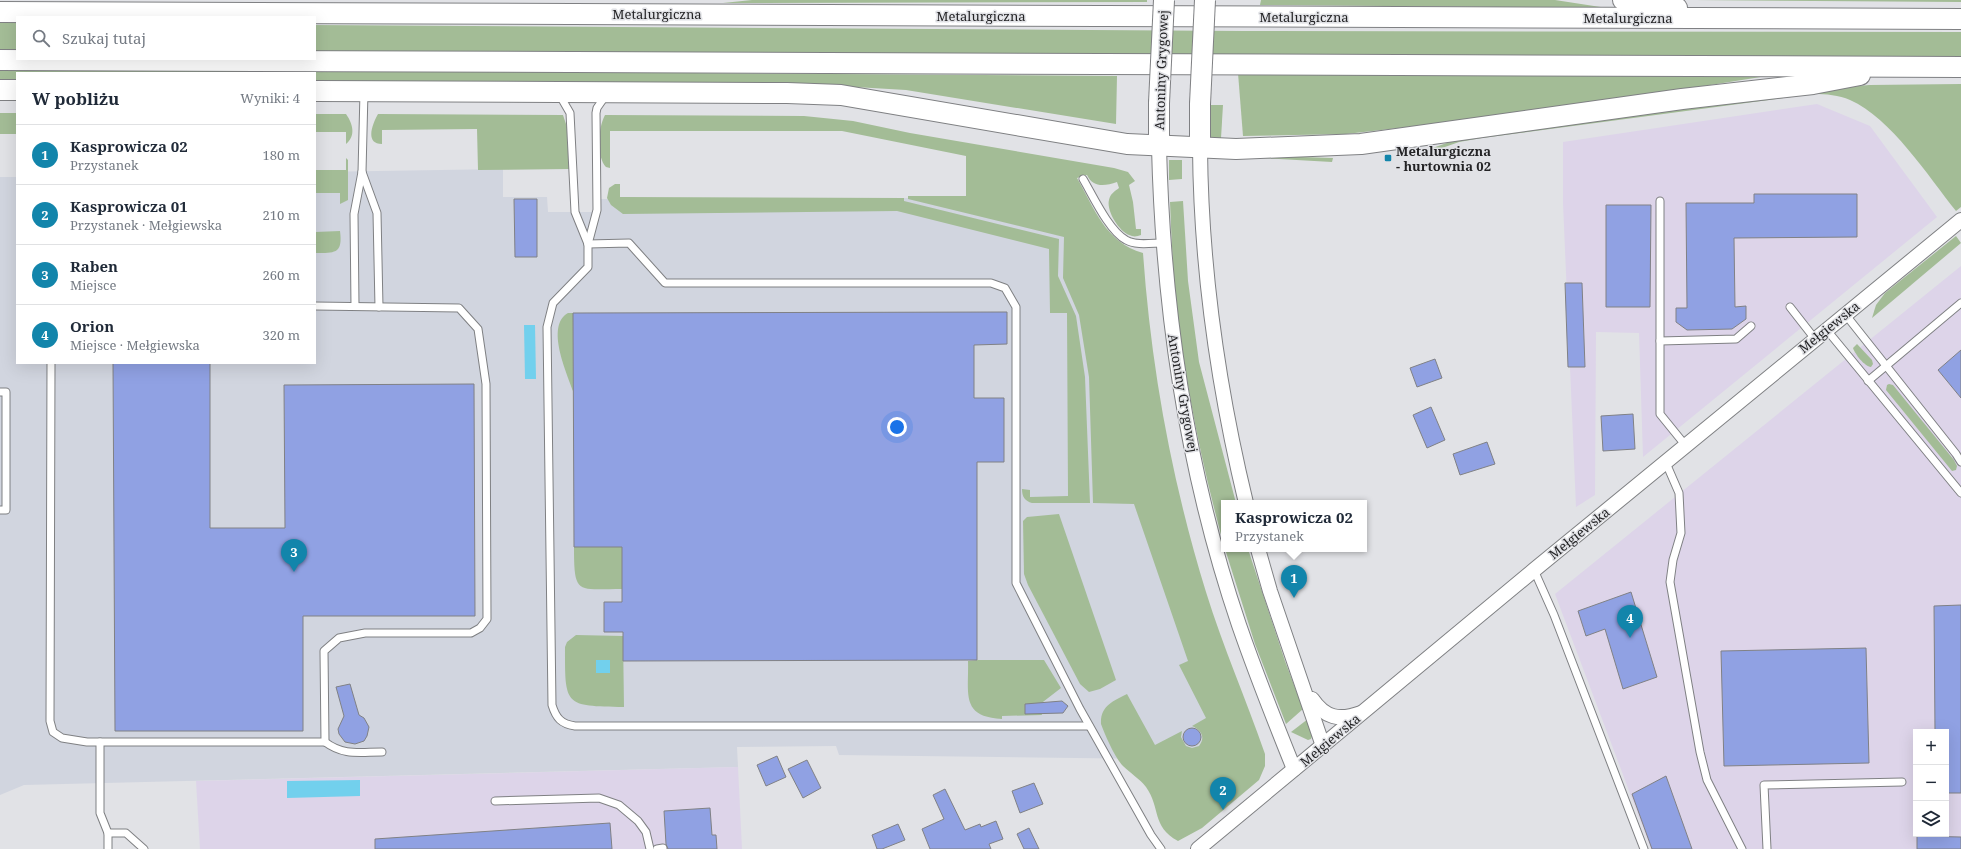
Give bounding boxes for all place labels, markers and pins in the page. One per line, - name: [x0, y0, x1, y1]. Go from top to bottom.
- place label: Metalurgiczna - hurtownia 02: [1396, 142, 1491, 175]
- marker: Metalurgiczna - hurtownia 02: [1383, 153, 1393, 163]
- pin: 3: [281, 539, 307, 572]
- pin: 1: [1281, 565, 1307, 598]
- pin: 4: [1617, 605, 1643, 638]
- pin: 2: [1210, 777, 1236, 810]

